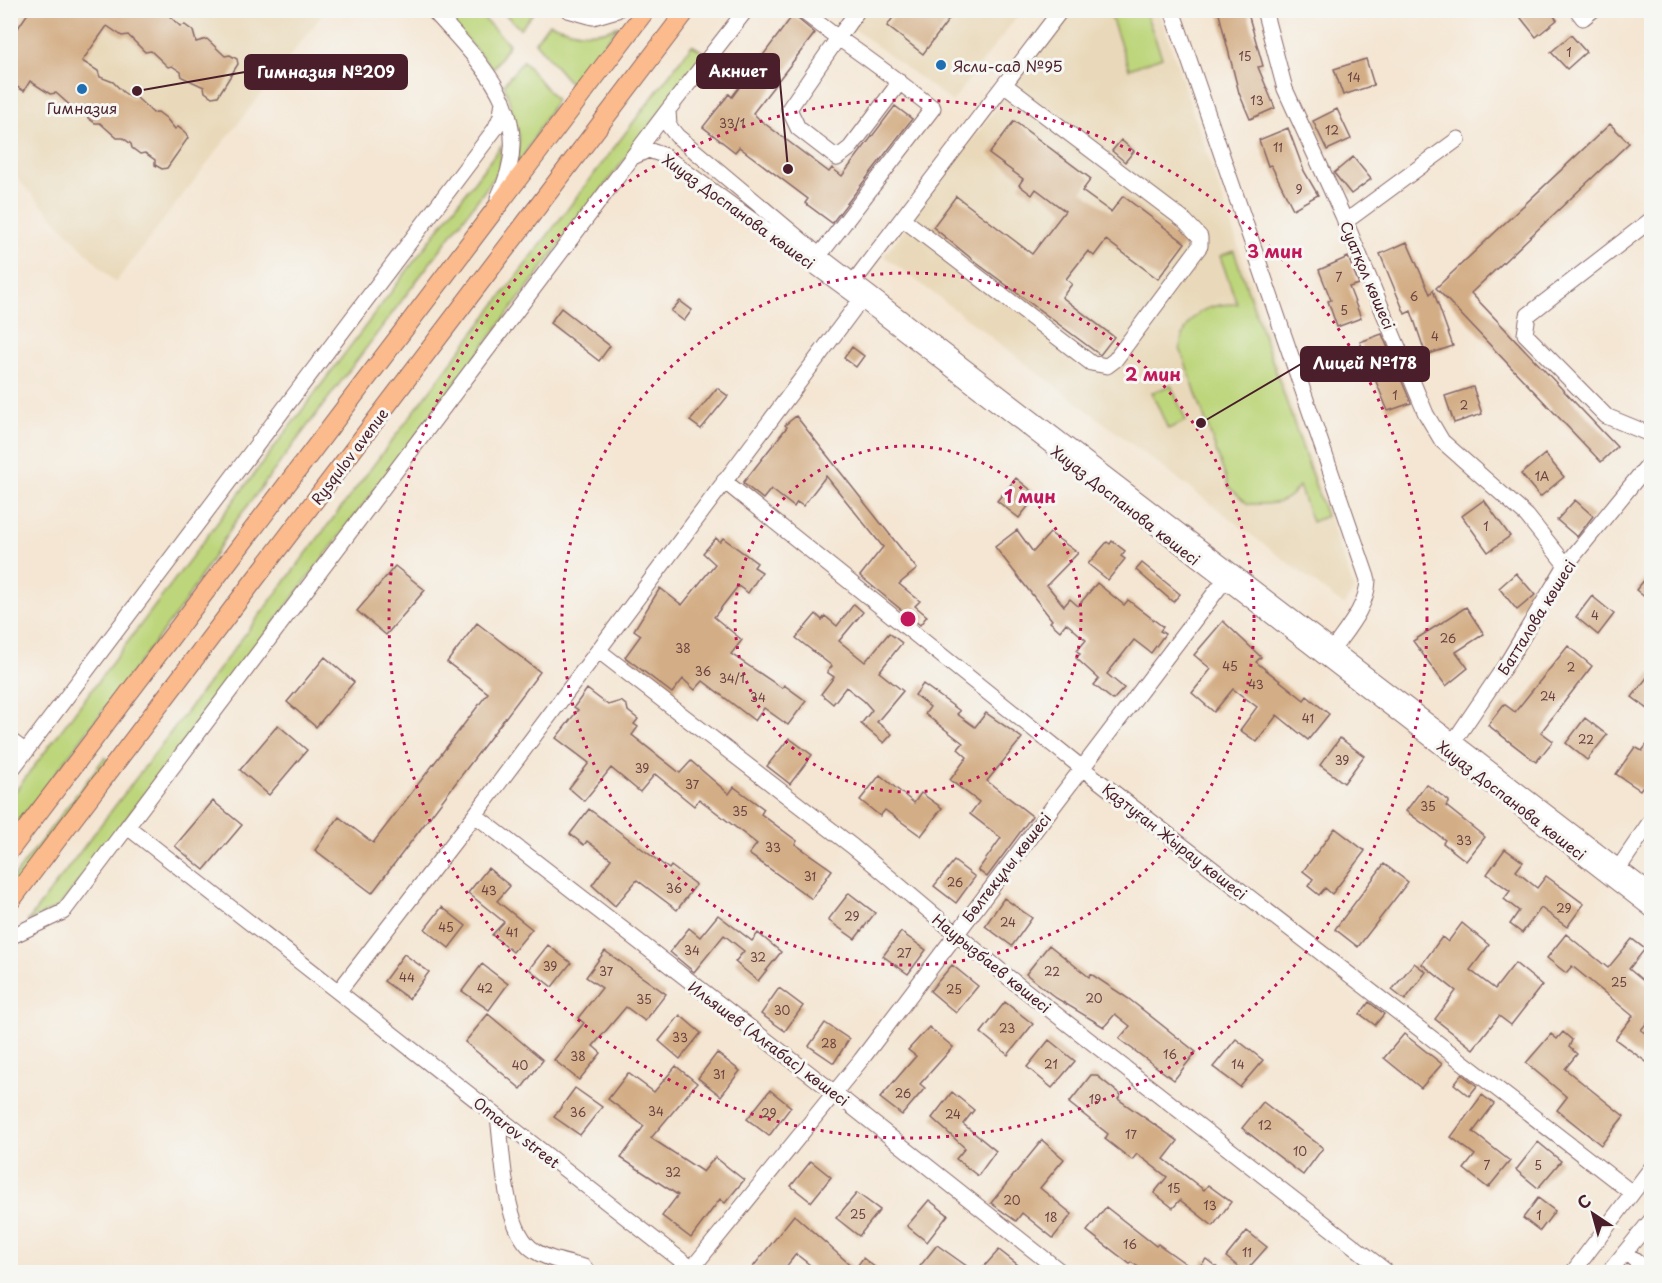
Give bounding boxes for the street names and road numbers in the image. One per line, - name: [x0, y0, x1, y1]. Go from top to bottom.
- street label: Хиуаз Доспанова көшесі: [658, 148, 820, 274]
- street label: Суатқол көшесі: [1335, 217, 1401, 333]
- street label: Rysqulov avenue: [305, 403, 393, 509]
- street label: Хиуаз Доспанова көшесі: [1047, 440, 1205, 570]
- street label: Батталова көшесі: [1491, 555, 1581, 679]
- street label: Хиуаз Доспанова көшесі: [1433, 735, 1591, 865]
- street label: Қазтуған Жырау көшесі: [1098, 777, 1252, 905]
- street label: Бөлтекұлы көшесі: [956, 807, 1056, 927]
- street label: Наурызбаев көшесі: [928, 908, 1056, 1018]
- street label: Ильяшев (Алғабас) көшесі: [684, 975, 854, 1111]
- street label: Omarov street: [469, 1091, 565, 1173]

